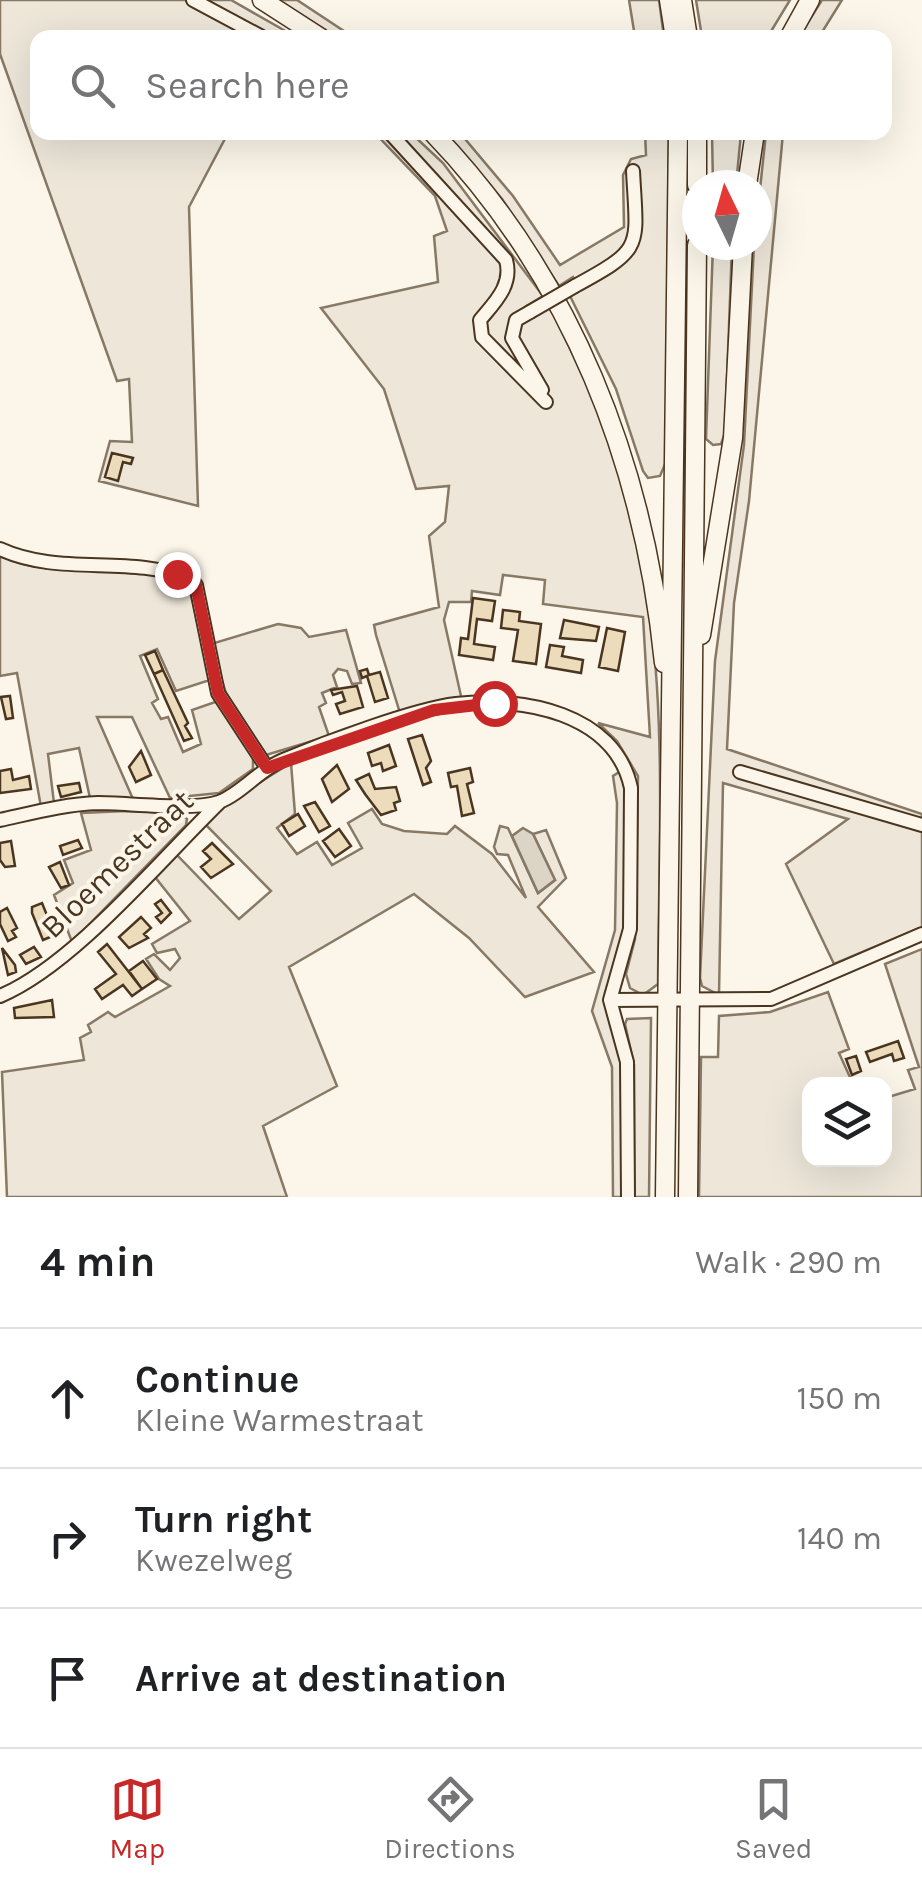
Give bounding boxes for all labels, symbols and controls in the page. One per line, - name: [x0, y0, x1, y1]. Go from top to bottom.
- search box: [30, 30, 892, 140]
- icon: search: [65, 58, 120, 113]
- text: Search here: [145, 63, 349, 108]
- north arrow: [682, 170, 772, 260]
- route end: [155, 552, 201, 598]
- route start: [472, 681, 518, 727]
- street label: Bloemestraat: [33, 782, 201, 946]
- map controls: [802, 1077, 892, 1167]
- button: layers: [802, 1077, 892, 1167]
- text: 4 min: [40, 1237, 155, 1287]
- text: Walk · 290 m: [695, 1244, 882, 1281]
- text: Continue: [135, 1357, 299, 1402]
- icon: ahead: [40, 1371, 95, 1426]
- text: 150 m: [797, 1380, 882, 1417]
- text: Kleine Warmestraat: [135, 1402, 424, 1439]
- text: Turn right: [135, 1497, 312, 1542]
- icon: right: [40, 1511, 95, 1566]
- text: 140 m: [797, 1520, 882, 1557]
- text: Kwezelweg: [135, 1542, 292, 1579]
- icon: arrive: [40, 1651, 95, 1706]
- text: Arrive at destination: [135, 1656, 507, 1701]
- tab: Map: [110, 1772, 165, 1865]
- tab: Directions: [384, 1772, 516, 1865]
- tab: Saved: [735, 1772, 812, 1865]

